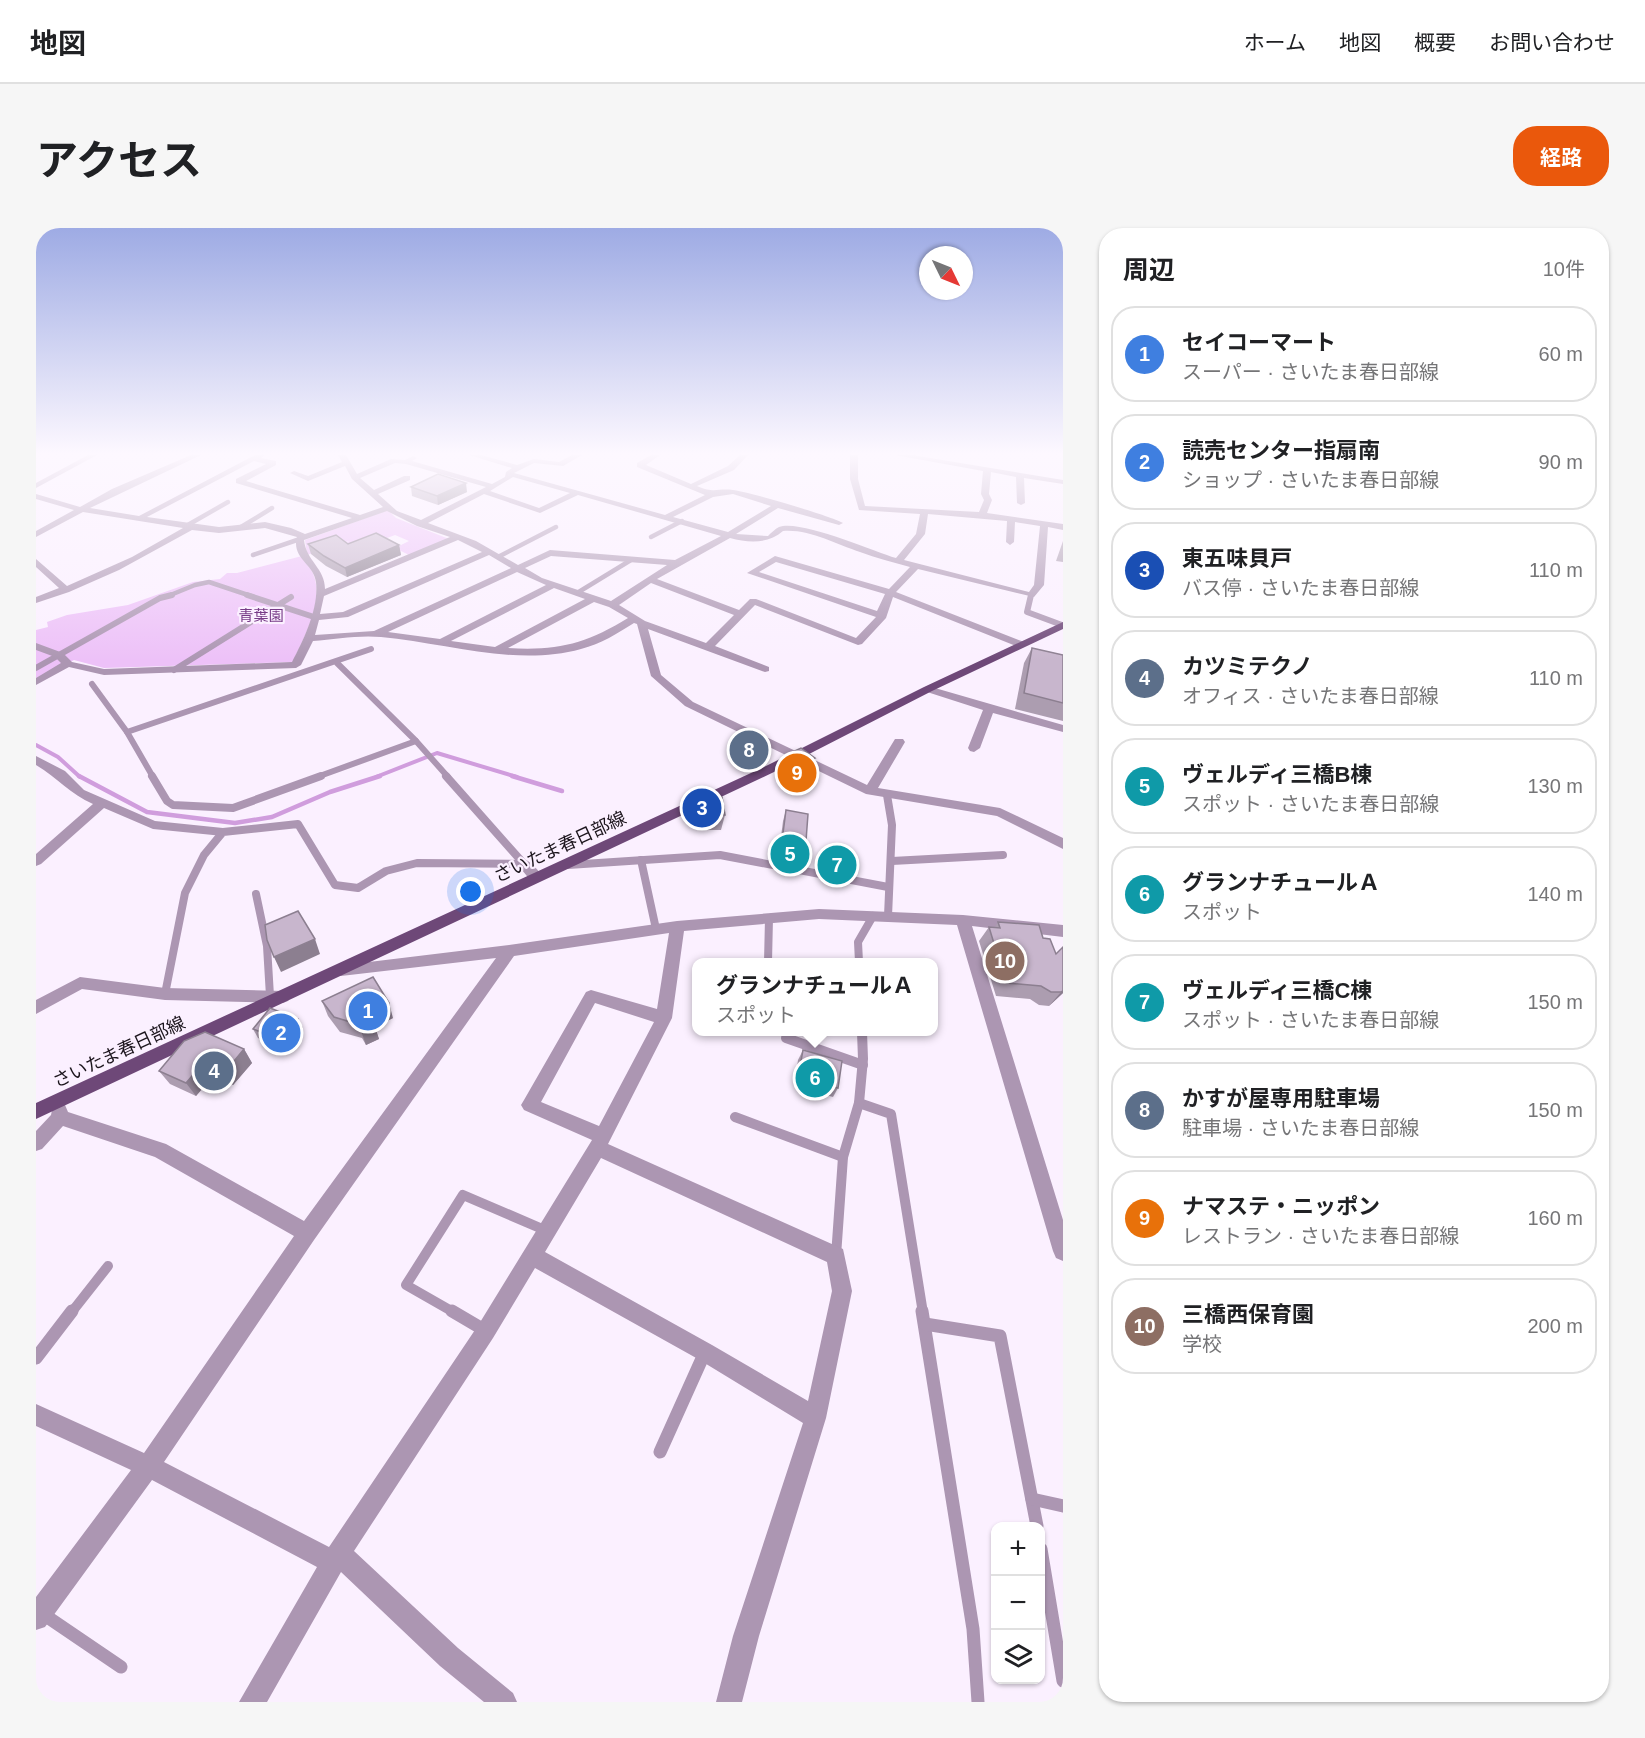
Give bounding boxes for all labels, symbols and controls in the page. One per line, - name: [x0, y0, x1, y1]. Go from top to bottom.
- text: 地図: [30, 28, 86, 59]
- text: ホーム: [1244, 31, 1306, 54]
- text: 地図: [1339, 31, 1381, 54]
- text: 概要: [1414, 31, 1456, 54]
- text: お問い合わせ: [1489, 31, 1615, 54]
- button: 経路: [1513, 126, 1609, 186]
- text: アクセス: [36, 137, 202, 184]
- north arrow: [919, 246, 973, 300]
- text: 周辺: [1123, 255, 1175, 285]
- text: 10件: [1543, 258, 1585, 280]
- text: セイコーマート: [1182, 330, 1336, 355]
- text: 1: [1139, 343, 1150, 365]
- text: 60 m: [1539, 343, 1583, 365]
- text: スーパー · さいたま春日部線: [1182, 361, 1439, 383]
- text: 読売センター指扇南: [1182, 438, 1380, 463]
- text: 2: [1139, 451, 1150, 473]
- text: 90 m: [1539, 451, 1583, 473]
- text: ショップ · さいたま春日部線: [1182, 469, 1439, 491]
- text: 東五味貝戸: [1182, 546, 1292, 571]
- text: 3: [1139, 559, 1150, 581]
- text: 110 m: [1529, 559, 1583, 581]
- text: バス停 · さいたま春日部線: [1182, 577, 1419, 599]
- park label: 青葉園: [238, 607, 284, 624]
- text: カツミテクノ: [1182, 654, 1313, 679]
- text: 4: [1139, 667, 1150, 689]
- text: 110 m: [1529, 667, 1583, 689]
- text: オフィス · さいたま春日部線: [1182, 685, 1439, 707]
- pin: 8: [730, 728, 768, 772]
- pin: 9: [778, 750, 816, 796]
- text: ヴェルディ三橋B棟: [1182, 762, 1372, 787]
- text: 5: [1139, 775, 1150, 797]
- text: 130 m: [1527, 775, 1583, 797]
- pin: 3: [682, 786, 722, 830]
- text: スポット · さいたま春日部線: [1182, 793, 1439, 815]
- street label: さいたま春日部線: [491, 808, 629, 886]
- pin: 5: [770, 832, 810, 876]
- pin: 7: [818, 842, 856, 888]
- text: グランナチュールＡ: [1182, 870, 1380, 895]
- your location: [456, 877, 485, 906]
- text: 6: [1139, 883, 1150, 905]
- text: 140 m: [1527, 883, 1583, 905]
- text: スポット: [1182, 901, 1262, 923]
- pin: 10: [986, 938, 1024, 984]
- popup: [692, 958, 938, 1036]
- text: グランナチュールＡ: [716, 973, 914, 998]
- text: ヴェルディ三橋C棟: [1182, 978, 1372, 1003]
- pin: 1: [348, 988, 388, 1034]
- text: 7: [1139, 991, 1150, 1013]
- text: 150 m: [1527, 991, 1583, 1013]
- text: スポット: [716, 1004, 796, 1026]
- text: スポット · さいたま春日部線: [1182, 1009, 1439, 1031]
- pin: 2: [262, 1010, 300, 1056]
- street label: さいたま春日部線: [50, 1013, 188, 1091]
- pin: 4: [194, 1048, 234, 1094]
- pin: 6: [796, 1056, 834, 1100]
- text: かすが屋専用駐車場: [1182, 1086, 1380, 1111]
- text: 8: [1139, 1099, 1150, 1121]
- text: 150 m: [1527, 1099, 1583, 1121]
- text: 駐車場 · さいたま春日部線: [1182, 1117, 1419, 1139]
- text: ナマステ・ニッポン: [1182, 1194, 1380, 1219]
- text: 9: [1139, 1207, 1150, 1229]
- text: 160 m: [1527, 1207, 1583, 1229]
- text: レストラン · さいたま春日部線: [1182, 1225, 1459, 1247]
- text: 三橋西保育園: [1182, 1302, 1314, 1327]
- text: 10: [1133, 1315, 1156, 1337]
- text: 200 m: [1527, 1315, 1583, 1337]
- text: 学校: [1182, 1333, 1222, 1355]
- map controls: [991, 1522, 1045, 1684]
- button: +: [991, 1522, 1045, 1576]
- button: −: [991, 1576, 1045, 1630]
- button: layers: [991, 1630, 1045, 1684]

